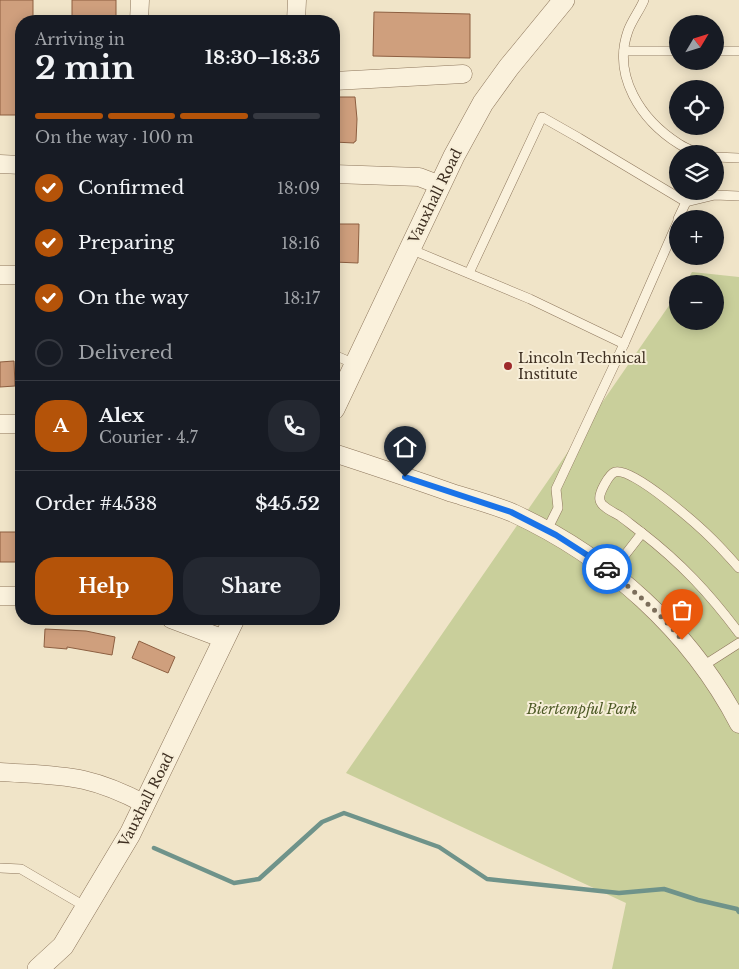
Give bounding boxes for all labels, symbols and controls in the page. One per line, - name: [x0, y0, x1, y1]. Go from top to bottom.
- north arrow: [669, 15, 724, 70]
- map controls: [669, 15, 724, 330]
- text: Arriving in: [35, 29, 125, 49]
- text: 18:30–18:35: [205, 46, 320, 69]
- text: 2 min: [35, 48, 135, 88]
- button: locate: [669, 80, 724, 135]
- text: On the way · 100 m: [35, 127, 193, 147]
- street label: Vauxhall Road: [404, 145, 466, 247]
- button: layers: [669, 145, 724, 200]
- icon: check: [35, 174, 63, 202]
- text: Confirmed: [78, 176, 184, 199]
- text: 18:09: [277, 178, 320, 198]
- button: +: [669, 210, 724, 265]
- icon: check: [35, 229, 63, 257]
- text: Preparing: [78, 231, 174, 254]
- text: 18:16: [281, 233, 320, 253]
- button: −: [669, 275, 724, 330]
- icon: check: [35, 284, 63, 312]
- text: On the way: [78, 286, 189, 309]
- text: 18:17: [283, 288, 320, 308]
- text: Delivered: [78, 341, 173, 364]
- place label: Lincoln Technical Institute: [518, 349, 647, 383]
- marker: Lincoln Technical Institute: [502, 360, 514, 372]
- button: phone: [268, 400, 320, 452]
- text: Alex: [99, 404, 144, 427]
- text: A: [53, 414, 69, 437]
- pin: [384, 426, 426, 477]
- text: Courier · 4.7: [99, 427, 198, 447]
- icon: home: [391, 433, 419, 461]
- text: Order #4538: [35, 492, 157, 515]
- text: $45.52: [255, 492, 320, 515]
- courier: [582, 544, 632, 594]
- icon: car: [593, 555, 621, 583]
- button: Help: [35, 557, 173, 615]
- button: Share: [183, 557, 320, 615]
- pin: [661, 589, 703, 640]
- icon: bag: [668, 596, 696, 624]
- park label: Biertempful Park: [526, 700, 637, 718]
- street label: Vauxhall Road: [114, 750, 178, 851]

